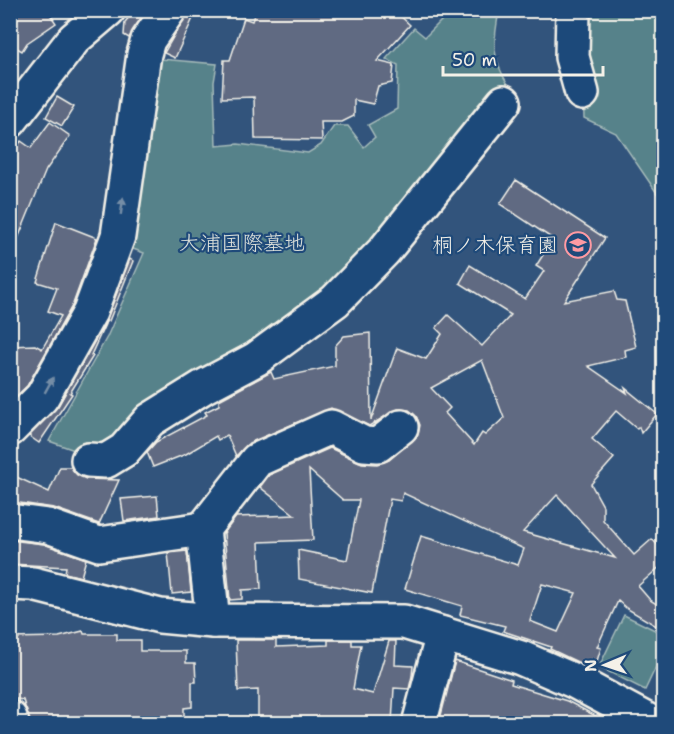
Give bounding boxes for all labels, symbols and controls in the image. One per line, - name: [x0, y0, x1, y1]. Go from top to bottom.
- scale bar: [443, 39, 604, 77]
- text: 50 m: [452, 48, 497, 72]
- one-way arrow: [118, 196, 127, 215]
- park label: 大浦国際墓地: [179, 229, 305, 257]
- school or university icon: 桐ノ木保育園: [563, 230, 593, 260]
- place label: 桐ノ木保育園: [432, 231, 558, 259]
- one-way arrow: [44, 376, 54, 393]
- north arrow: [575, 635, 635, 695]
- text: N: [580, 659, 601, 672]

